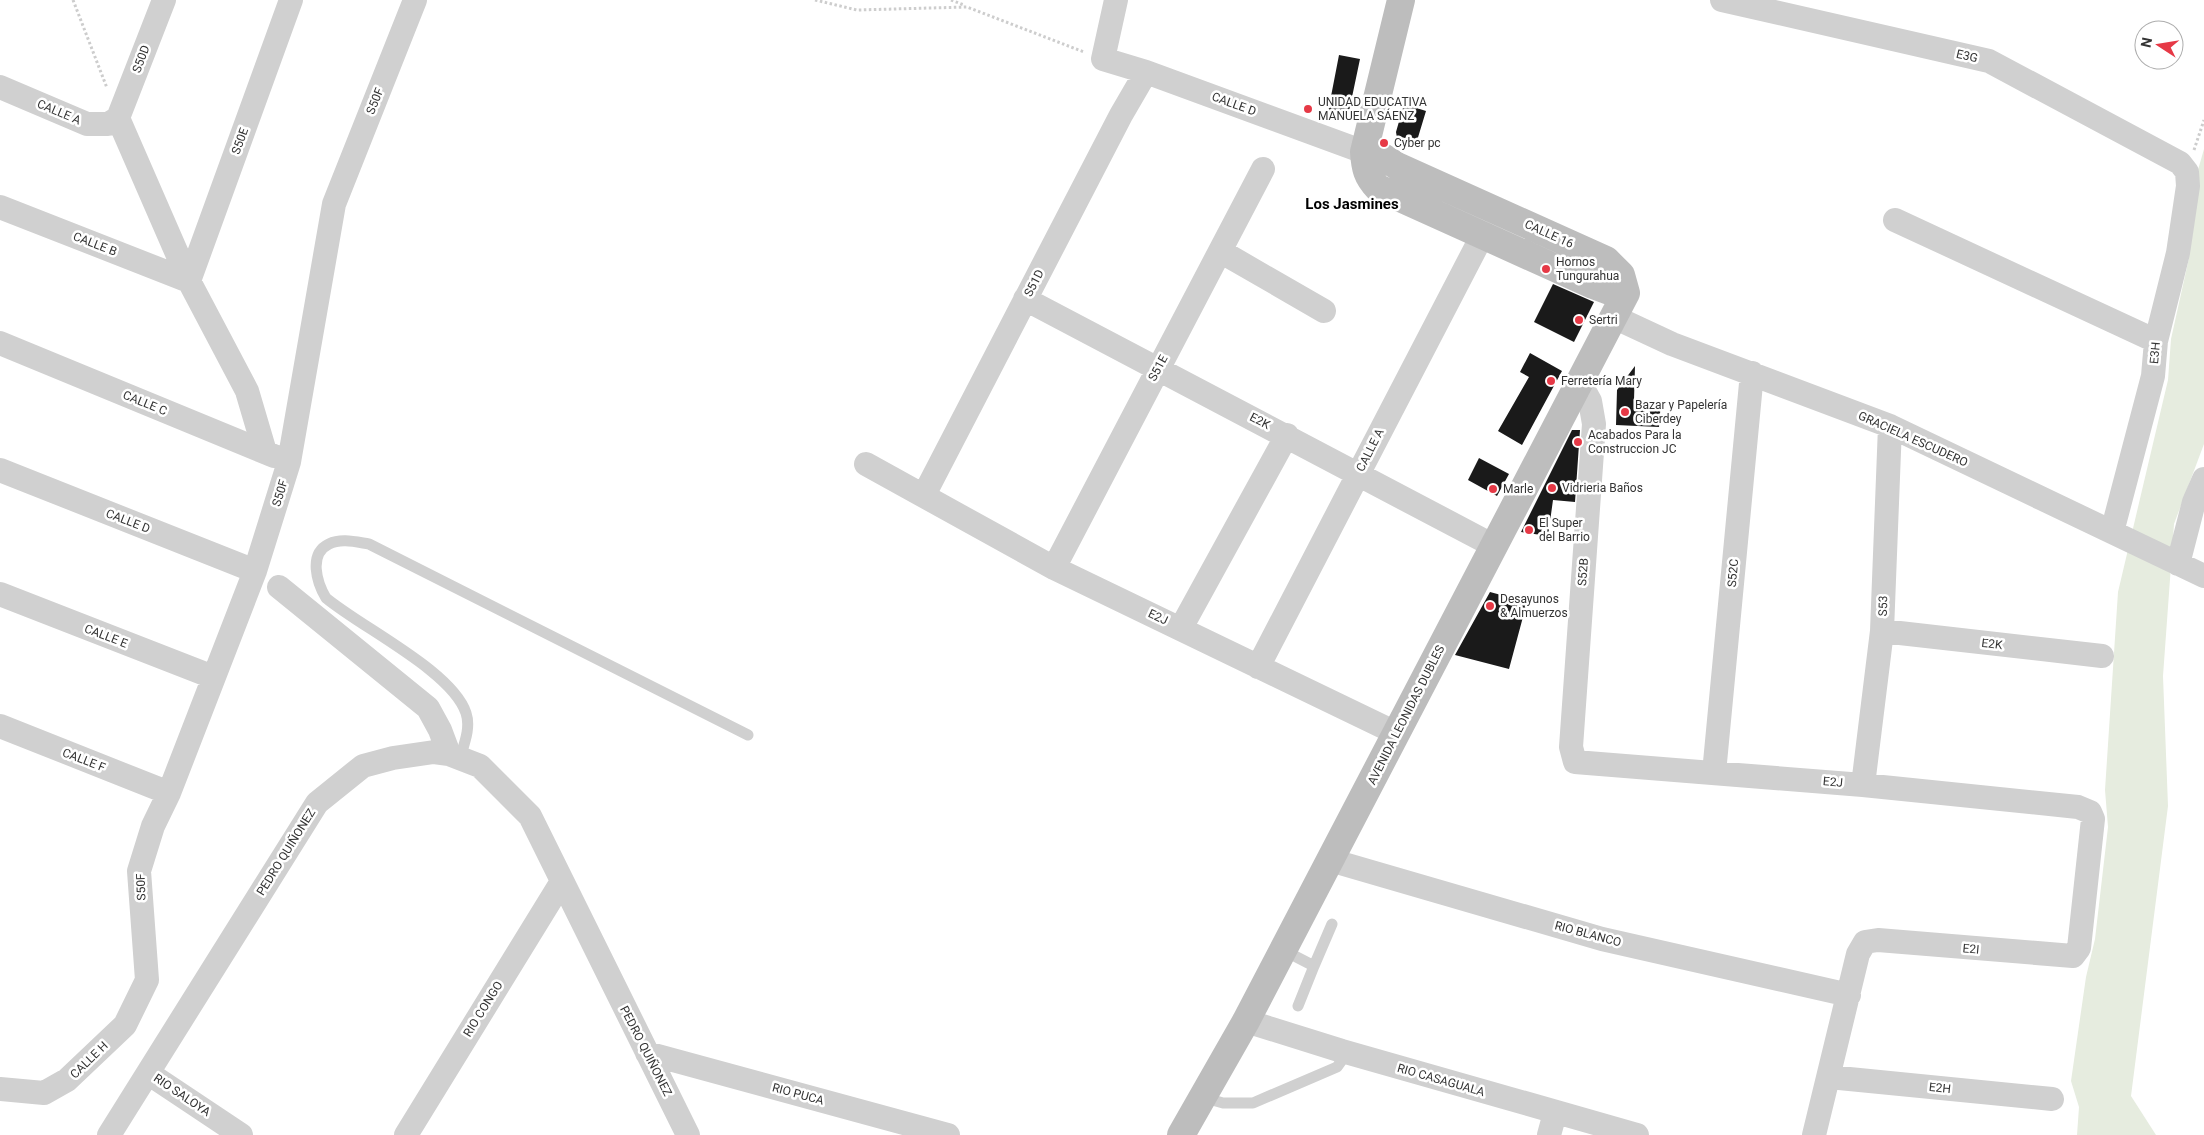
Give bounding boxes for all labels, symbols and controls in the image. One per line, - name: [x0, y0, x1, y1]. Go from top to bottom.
- north arrow: [2134, 20, 2184, 70]
- text: N: [2137, 36, 2155, 49]
- street label: S50D: [129, 43, 153, 75]
- street label: E3G: [1955, 47, 1979, 65]
- street label: S50F: [363, 85, 387, 116]
- street label: CALLE D: [1210, 90, 1258, 119]
- place label: UNIDAD EDUCATIVA MANUELA SÁENZ: [1318, 95, 1427, 123]
- street label: CALLE A: [35, 97, 83, 128]
- marker: UNIDAD EDUCATIVA MANUELA SÁENZ: [1302, 103, 1314, 115]
- street label: S50E: [229, 126, 251, 156]
- place label: Cyber pc: [1394, 136, 1441, 150]
- marker: Cyber pc: [1378, 137, 1390, 149]
- district label: Los Jasmines: [1305, 195, 1399, 213]
- street label: CALLE 16: [1522, 217, 1576, 251]
- street label: CALLE B: [71, 229, 119, 259]
- place label: Hornos Tungurahua: [1556, 255, 1619, 283]
- marker: Hornos Tungurahua: [1540, 263, 1552, 275]
- street label: S51D: [1021, 267, 1047, 299]
- place label: Sertri: [1589, 313, 1618, 327]
- marker: Sertri: [1573, 314, 1585, 326]
- street label: E3H: [2147, 341, 2163, 365]
- street label: S51E: [1145, 352, 1171, 383]
- place label: Ferretería Mary: [1561, 374, 1642, 388]
- marker: Ferretería Mary: [1545, 375, 1557, 387]
- street label: CALLE C: [121, 388, 169, 418]
- place label: Bazar y Papelería Ciberdey: [1635, 398, 1727, 426]
- marker: Bazar y Papelería Ciberdey: [1619, 406, 1631, 418]
- street label: GRACIELA ESCUDERO: [1856, 409, 1970, 469]
- street label: E2K: [1247, 410, 1273, 432]
- street label: CALLE A: [1353, 426, 1387, 474]
- place label: Acabados Para la Construccion JC: [1588, 428, 1682, 456]
- marker: Acabados Para la Construccion JC: [1572, 436, 1584, 448]
- street label: S50F: [269, 478, 291, 508]
- place label: Vidrieria Baños: [1562, 481, 1643, 495]
- place label: Marle: [1503, 482, 1533, 496]
- marker: Vidrieria Baños: [1546, 482, 1558, 494]
- marker: Marle: [1487, 483, 1499, 495]
- street label: CALLE D: [104, 506, 152, 536]
- place label: El Super del Barrio: [1539, 516, 1590, 544]
- marker: El Super del Barrio: [1523, 524, 1535, 536]
- street label: S52B: [1575, 557, 1591, 587]
- street label: S52C: [1725, 558, 1741, 588]
- place label: Desayunos & Almuerzos: [1500, 592, 1568, 620]
- street label: S53: [1876, 595, 1890, 617]
- marker: Desayunos & Almuerzos: [1484, 600, 1496, 612]
- street label: E2J: [1146, 606, 1170, 628]
- street label: CALLE E: [82, 621, 130, 651]
- street label: E2K: [1981, 636, 2004, 652]
- street label: AVENIDA LEONIDAS DUBLES: [1365, 643, 1447, 787]
- street label: CALLE F: [60, 745, 108, 775]
- street label: E2J: [1822, 774, 1844, 790]
- street label: PEDRO QUIÑONEZ: [252, 805, 318, 898]
- street label: S50F: [134, 873, 148, 901]
- street label: RIO BLANCO: [1553, 918, 1623, 950]
- street label: E2I: [1962, 941, 1980, 957]
- street label: RIO CONGO: [460, 979, 506, 1039]
- street label: PEDRO QUIÑONEZ: [617, 1003, 677, 1099]
- street label: CALLE H: [67, 1039, 111, 1081]
- street label: RIO CASAGUALA: [1396, 1061, 1487, 1099]
- street label: RIO SALOYA: [151, 1071, 213, 1119]
- street label: RIO PUCA: [771, 1080, 826, 1108]
- street label: E2H: [1928, 1080, 1952, 1096]

